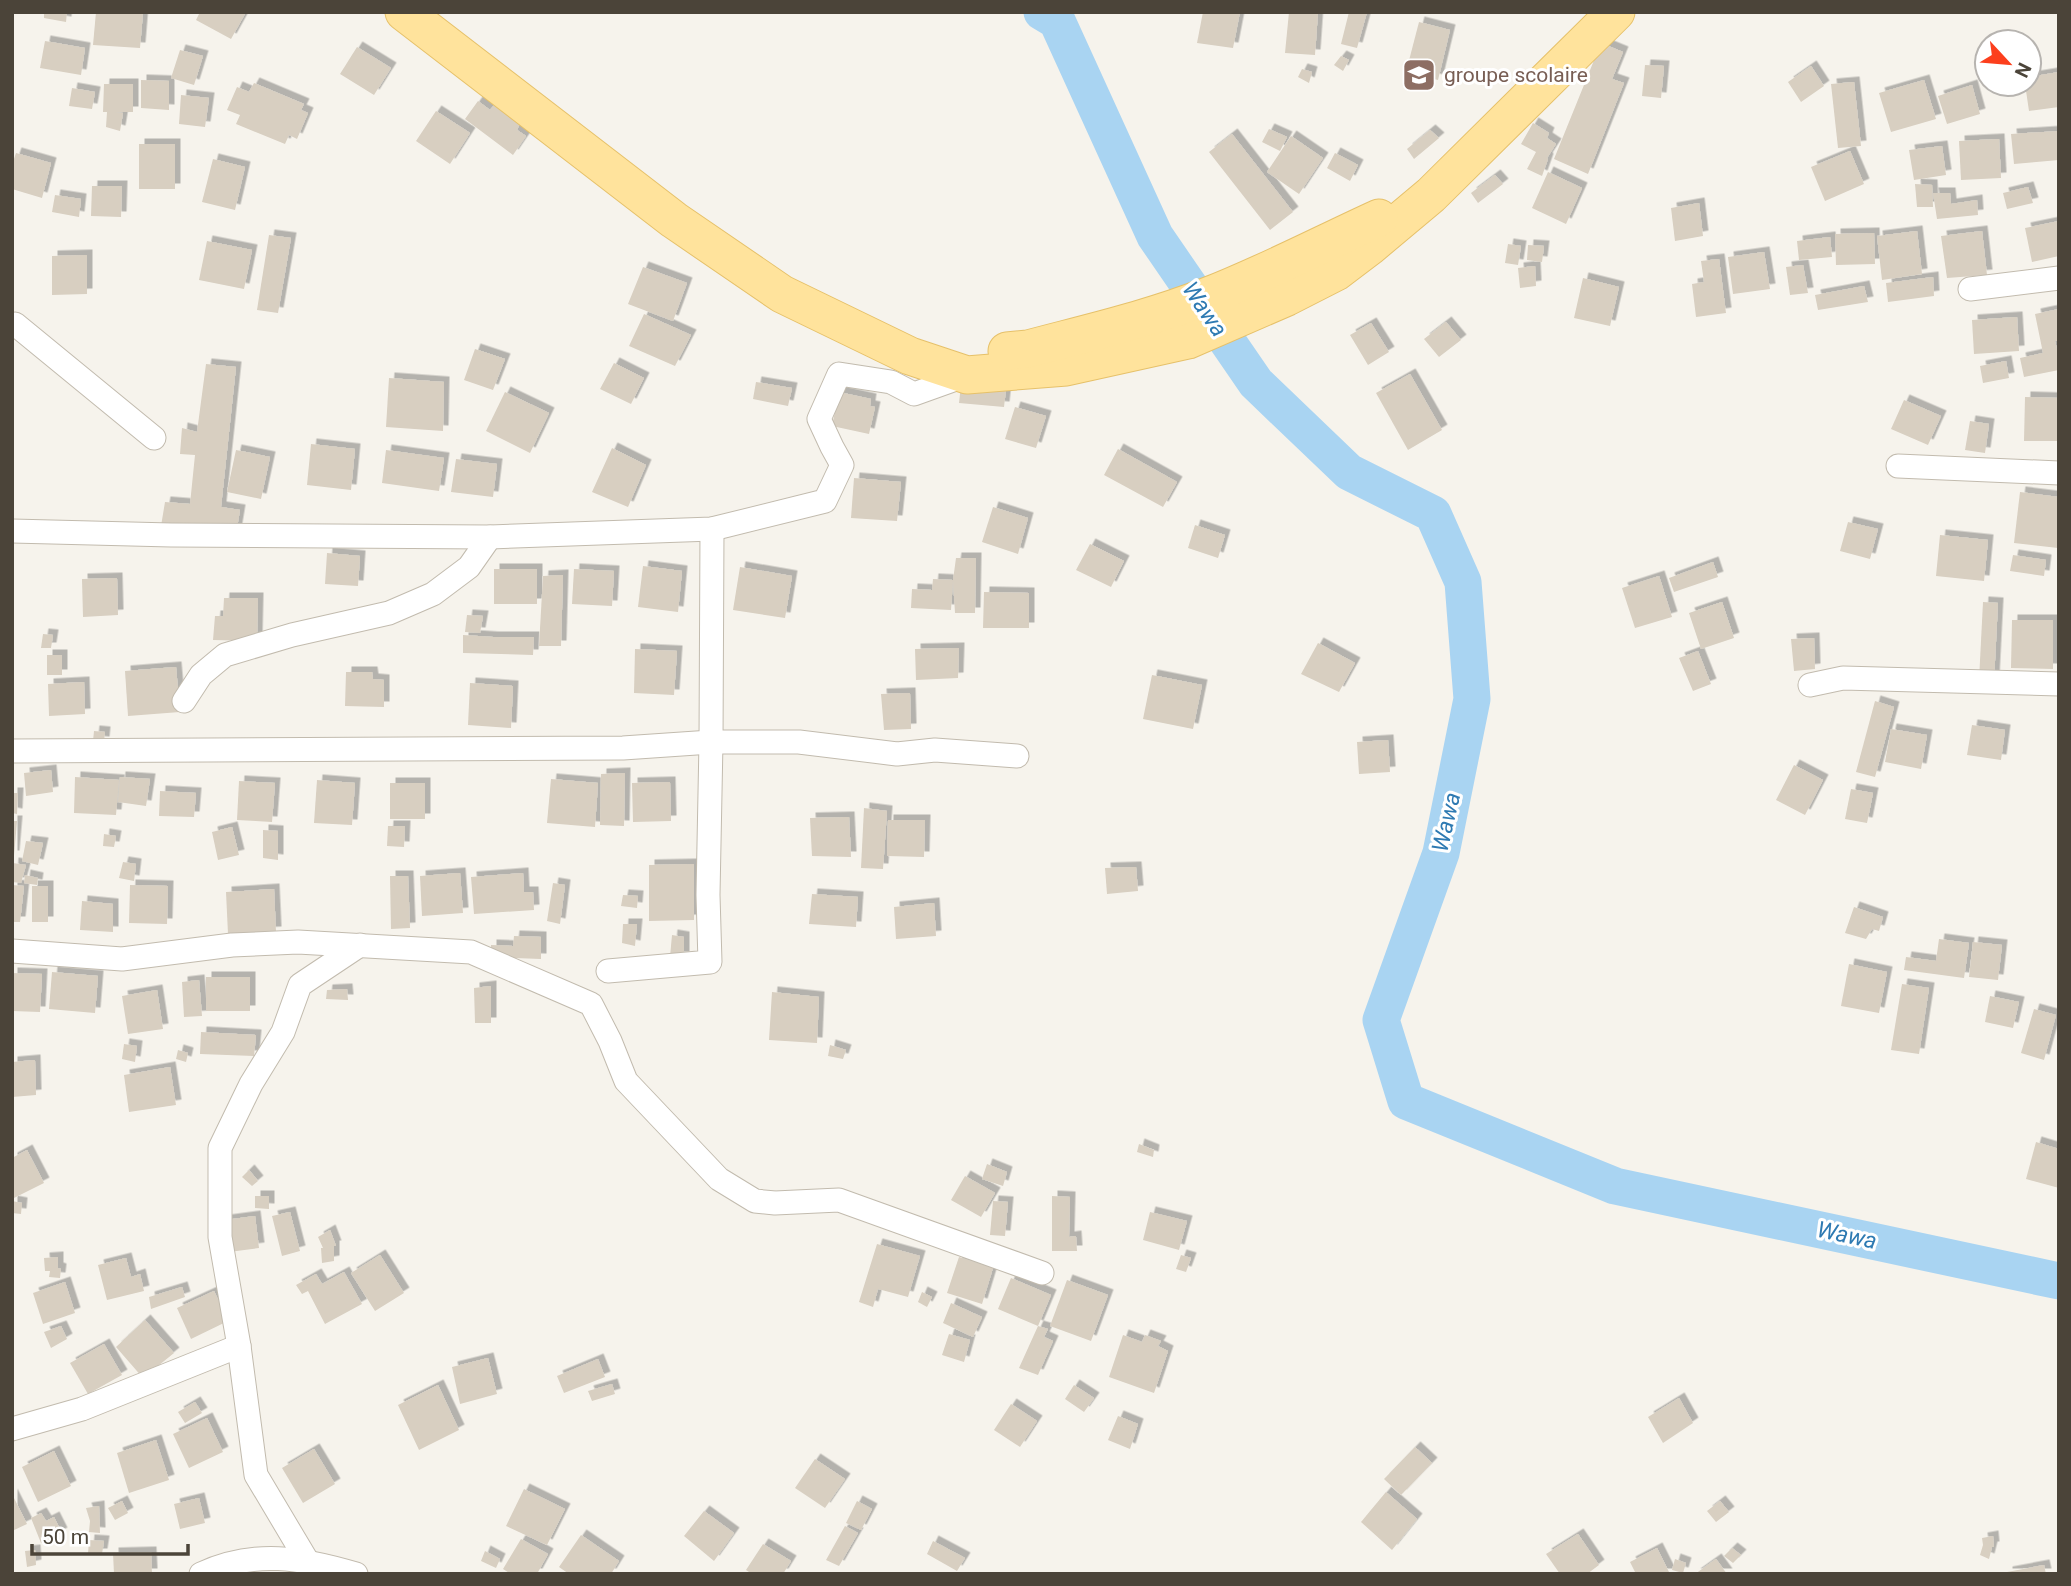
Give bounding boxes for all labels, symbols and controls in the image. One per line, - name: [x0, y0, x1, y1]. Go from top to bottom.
- north arrow: [1973, 28, 2043, 98]
- school or university icon: groupe scolaire: [1400, 56, 1438, 94]
- text: N: [2010, 59, 2036, 81]
- place label: groupe scolaire: [1444, 63, 1588, 87]
- water label: Wawa: [1176, 277, 1233, 342]
- water label: Wawa: [1427, 790, 1466, 855]
- water label: Wawa: [1815, 1216, 1879, 1255]
- scale bar: [32, 1512, 187, 1556]
- text: 50 m: [42, 1525, 89, 1549]

